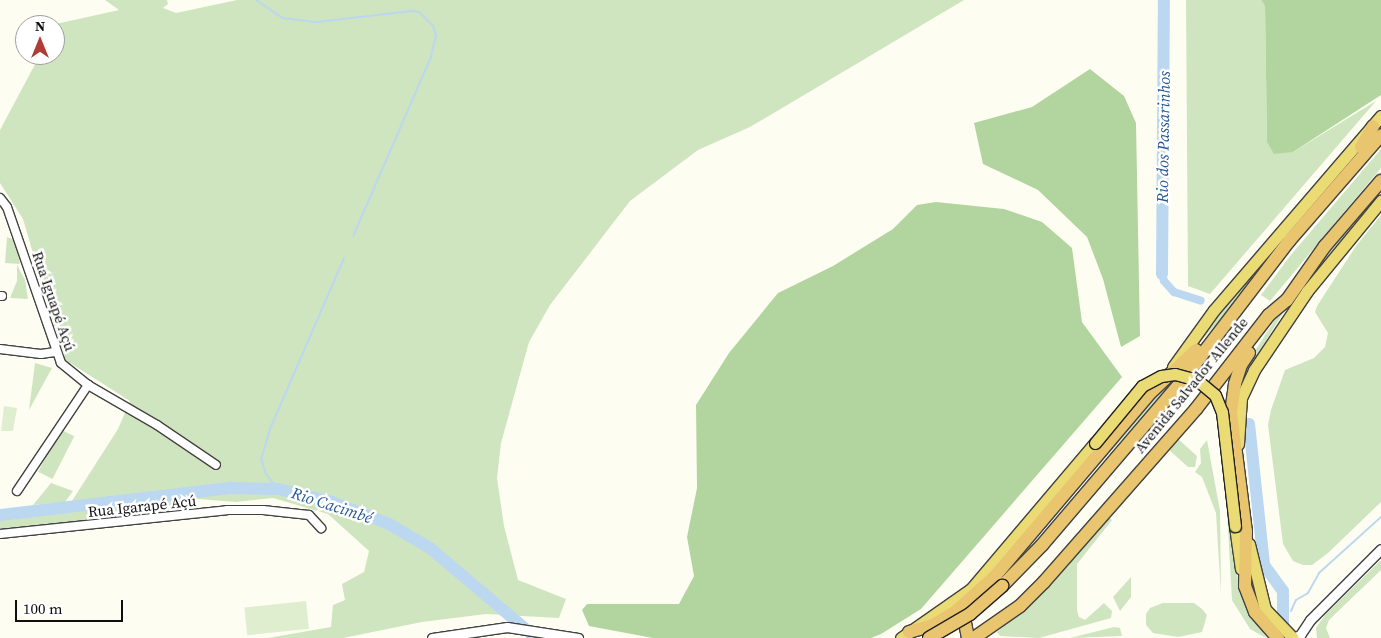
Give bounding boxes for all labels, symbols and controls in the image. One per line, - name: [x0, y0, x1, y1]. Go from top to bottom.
- north arrow: [15, 15, 65, 65]
- text: N: [35, 16, 45, 36]
- water label: Rio dos Passarinhos: [1152, 71, 1174, 203]
- street label: Rua Iguapé Açú: [29, 249, 79, 353]
- street label: Avenida Salvador Allende: [1131, 313, 1251, 457]
- water label: Rio Cacimbé: [289, 483, 375, 527]
- street label: Rua Igarapé Açú: [87, 491, 197, 521]
- scale bar: [18, 590, 125, 622]
- text: 100 m: [23, 598, 63, 619]

